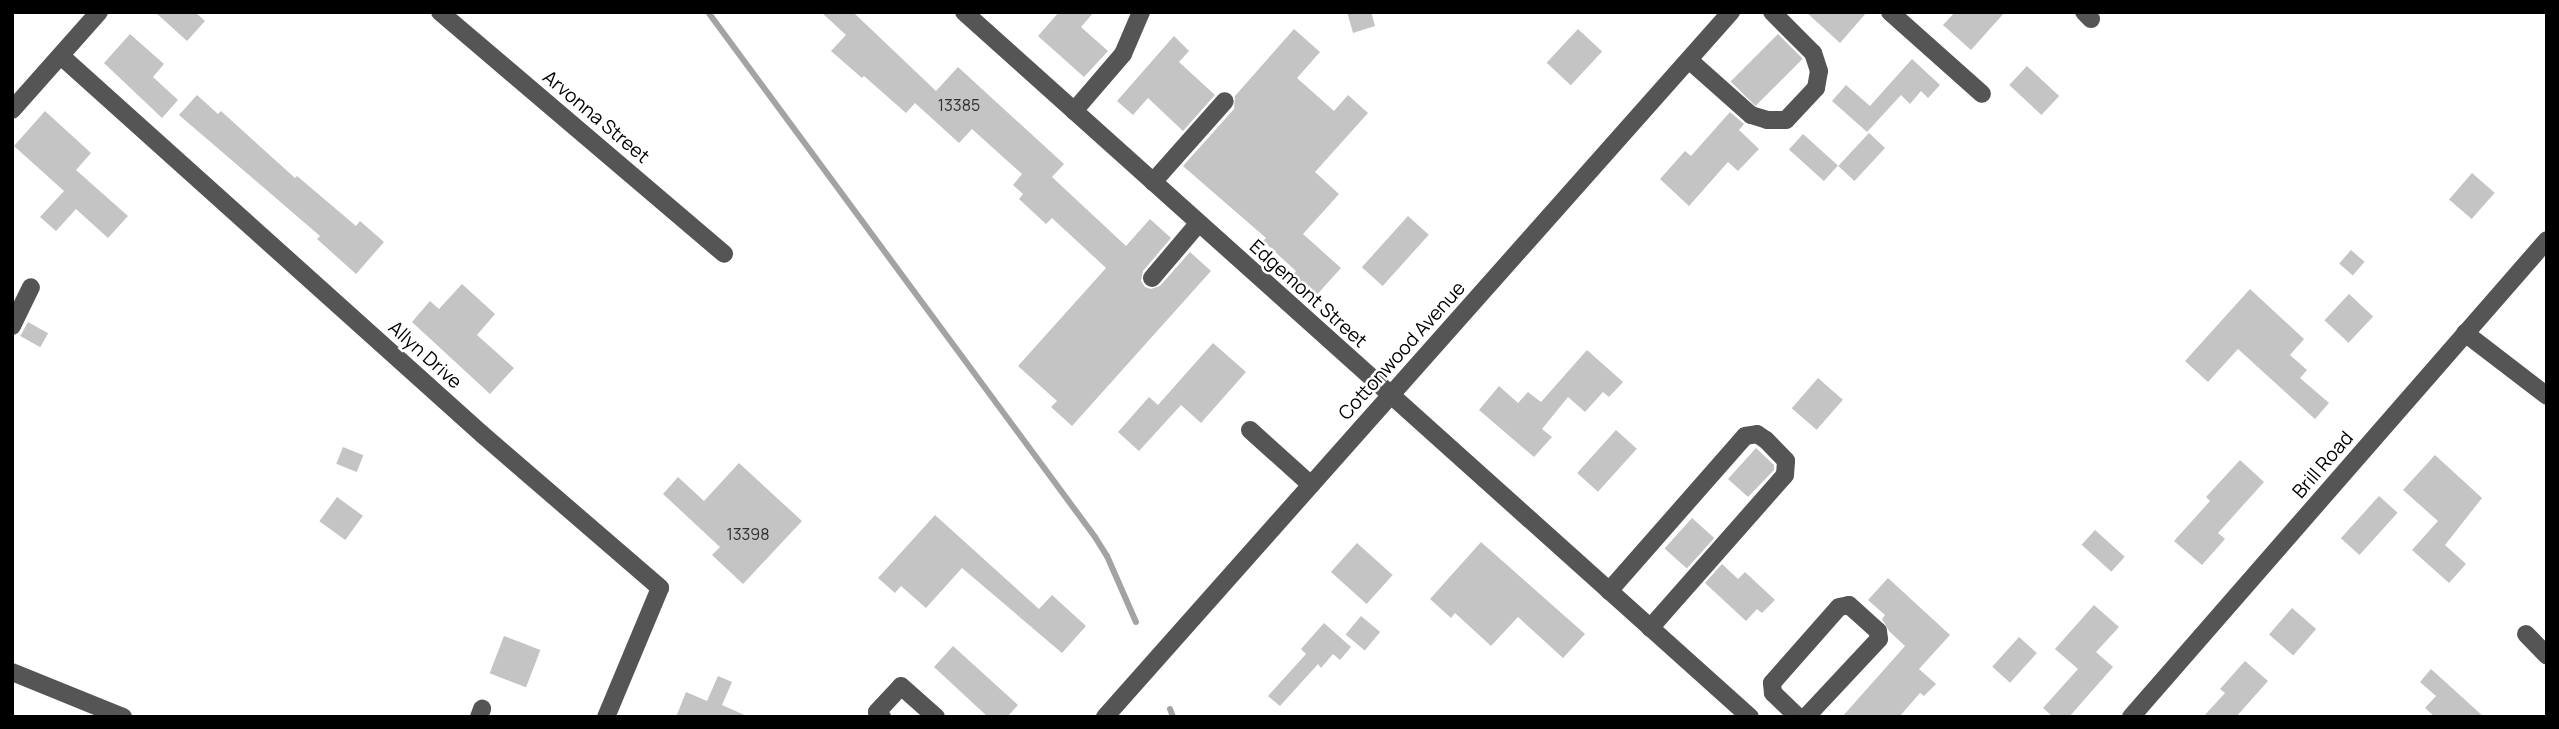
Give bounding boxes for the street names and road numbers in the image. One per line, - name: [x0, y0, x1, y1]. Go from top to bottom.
- street label: Arvonna Street: [538, 66, 654, 168]
- street label: Edgemont Street: [1245, 235, 1371, 353]
- street label: Cottonwood Avenue: [1334, 277, 1470, 425]
- street label: Allyn Drive: [384, 316, 466, 394]
- street label: Brill Road: [2288, 427, 2358, 503]

